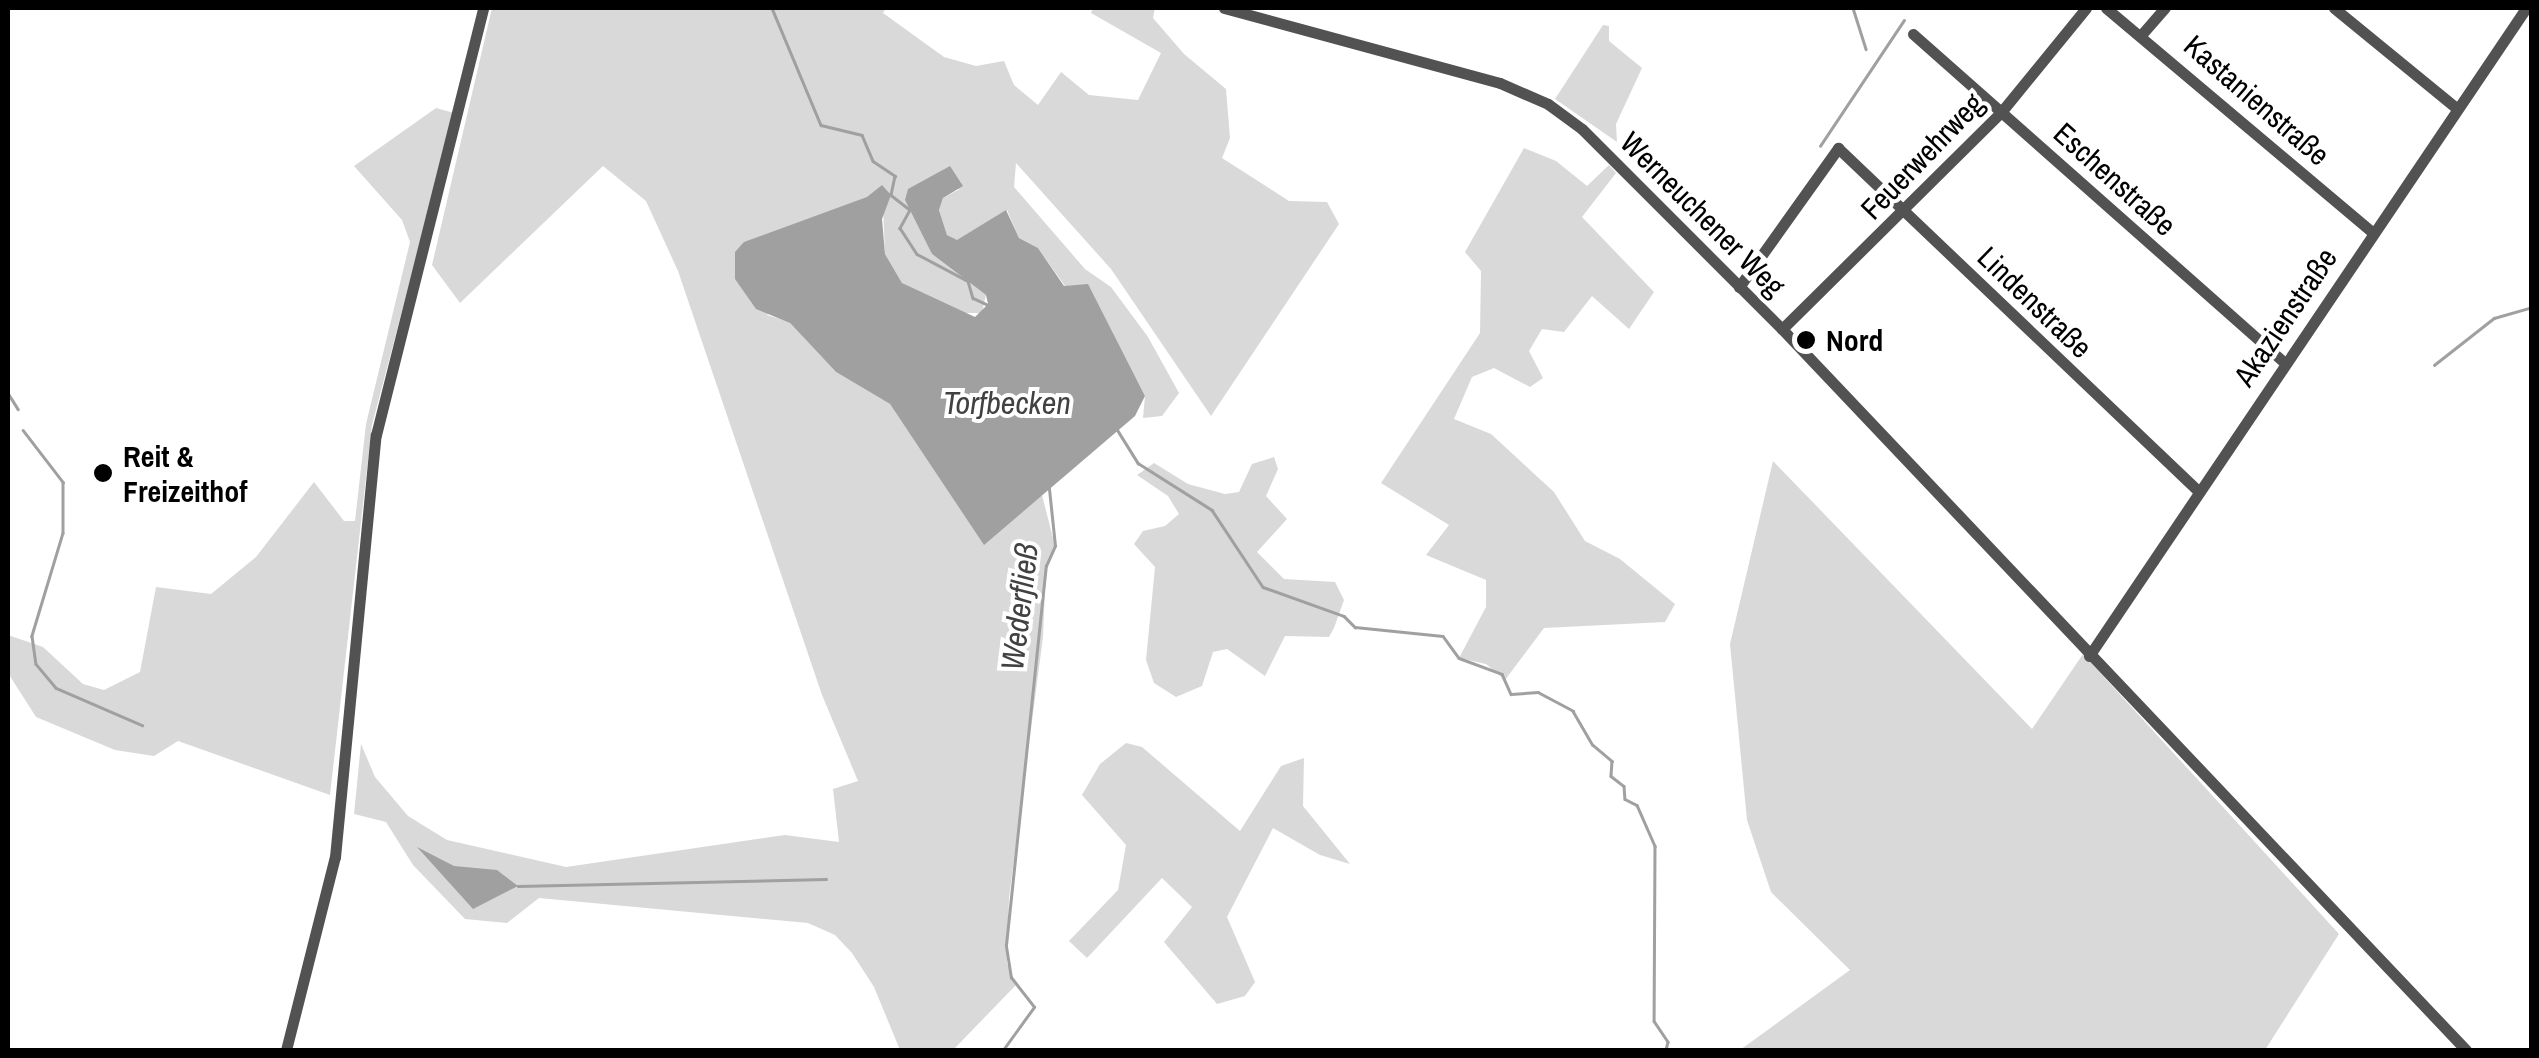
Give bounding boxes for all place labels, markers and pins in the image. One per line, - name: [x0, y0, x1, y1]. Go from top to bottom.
- place label: Nord: [1826, 322, 1883, 358]
- marker: Nord: [1795, 329, 1817, 351]
- place label: Reit & Freizeithof: [123, 438, 247, 508]
- marker: Reit & Freizeithof: [92, 462, 114, 484]

